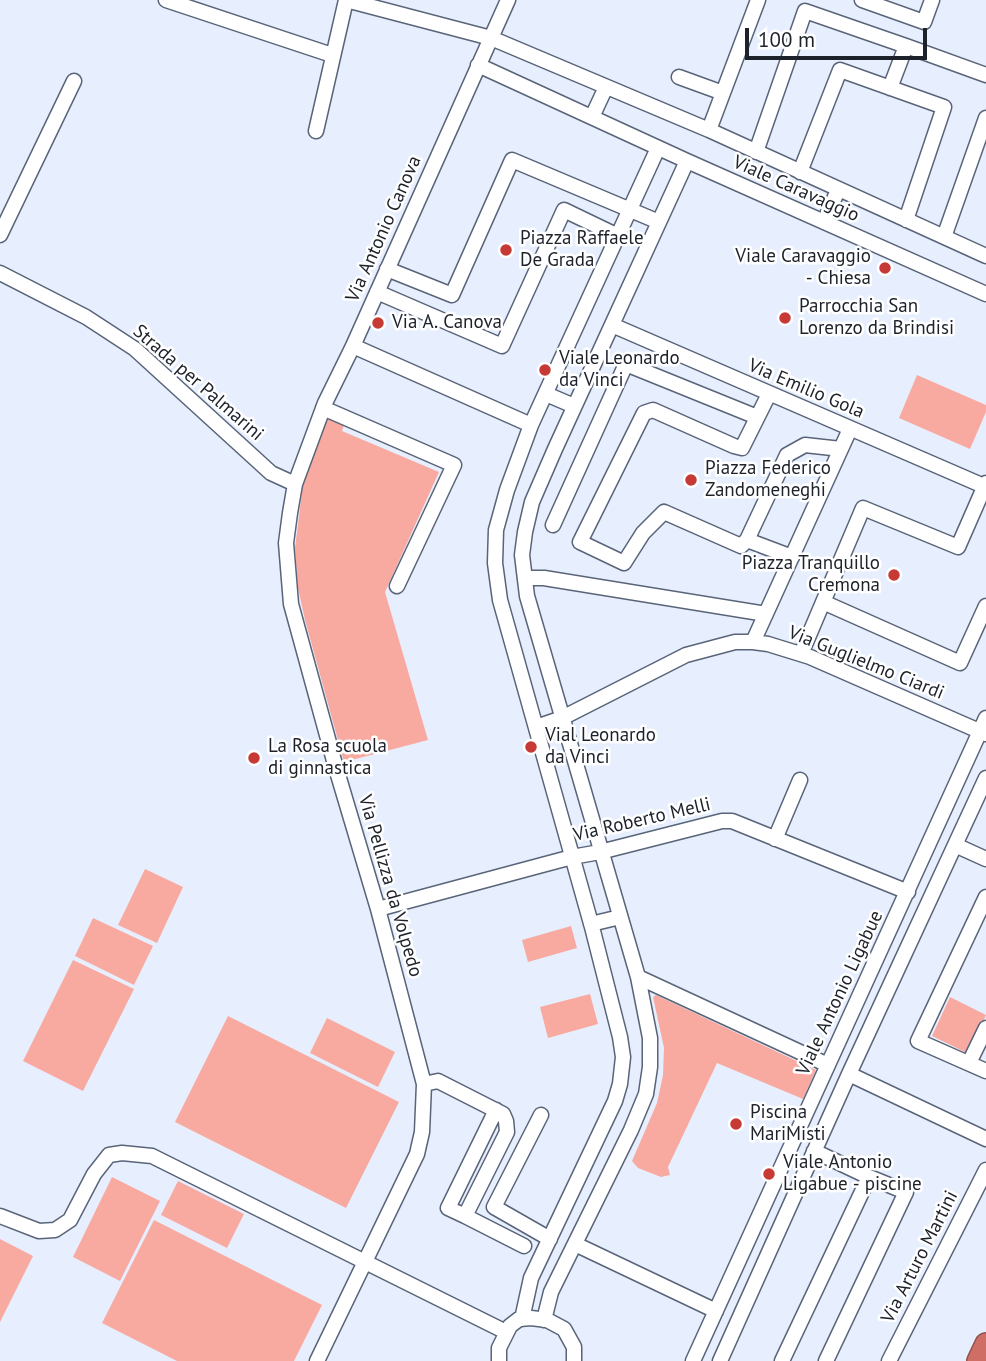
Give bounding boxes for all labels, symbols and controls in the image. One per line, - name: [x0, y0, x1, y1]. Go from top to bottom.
- scale bar: [748, 14, 930, 58]
- text: 100 m: [758, 26, 815, 53]
- street label: Viale Caravaggio: [729, 151, 863, 227]
- street label: Via Antonio Canova: [341, 152, 427, 306]
- place label: Piazza Raffaele De Grada: [520, 228, 644, 272]
- marker: Piazza Raffaele De Grada: [498, 242, 514, 258]
- place label: Viale Caravaggio - Chiesa: [735, 246, 871, 290]
- marker: Viale Caravaggio - Chiesa: [877, 260, 893, 276]
- place label: Parrocchia San Lorenzo da Brindisi: [799, 296, 954, 340]
- marker: Parrocchia San Lorenzo da Brindisi: [777, 310, 793, 326]
- place label: Via A. Canova: [392, 312, 502, 334]
- marker: Via A. Canova: [370, 315, 386, 331]
- street label: Strada per Palmarini: [128, 320, 268, 446]
- place label: Viale Leonardo da Vinci: [559, 348, 680, 392]
- street label: Via Emilio Gola: [745, 354, 867, 424]
- marker: Viale Leonardo da Vinci: [537, 362, 553, 378]
- place label: Piazza Federico Zandomeneghi: [705, 458, 831, 502]
- marker: Piazza Federico Zandomeneghi: [683, 472, 699, 488]
- place label: Piazza Tranquillo Cremona: [742, 553, 880, 597]
- marker: Piazza Tranquillo Cremona: [886, 567, 902, 583]
- street label: Via Guglielmo Ciardi: [785, 621, 947, 705]
- place label: Vial Leonardo da Vinci: [545, 725, 656, 769]
- place label: La Rosa scuola di ginnastica: [268, 736, 387, 780]
- marker: Vial Leonardo da Vinci: [523, 739, 539, 755]
- marker: La Rosa scuola di ginnastica: [246, 750, 262, 766]
- street label: Via Pellizza da Volpedo: [353, 792, 427, 980]
- street label: Via Roberto Melli: [571, 793, 713, 847]
- street label: Viale Antonio Ligabue: [792, 907, 888, 1079]
- place label: Piscina MariMisti: [750, 1102, 826, 1146]
- marker: Piscina MariMisti: [728, 1116, 744, 1132]
- place label: Viale Antonio Ligabue - piscine: [783, 1152, 922, 1196]
- marker: Viale Antonio Ligabue - piscine: [761, 1166, 777, 1182]
- street label: Via Arturo Martini: [877, 1187, 963, 1327]

